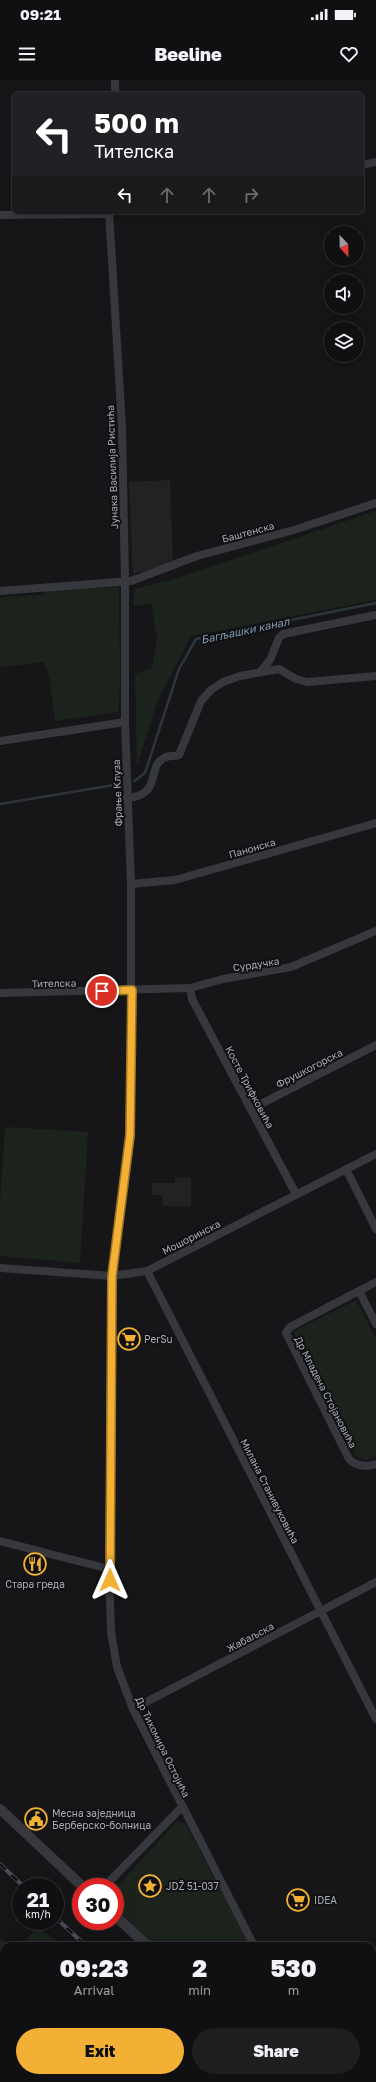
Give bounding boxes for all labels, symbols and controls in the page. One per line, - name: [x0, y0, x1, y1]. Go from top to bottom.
- text: 09:21: [20, 5, 61, 23]
- icon: menu: [16, 43, 38, 65]
- text: Beeline: [154, 43, 222, 65]
- icon: heart: [338, 43, 360, 65]
- text: 500 m: [94, 106, 179, 139]
- icon: left: [28, 108, 80, 160]
- text: Тителска: [94, 140, 174, 162]
- icon: left: [114, 184, 136, 206]
- icon: ahead: [156, 184, 178, 206]
- icon: ahead: [198, 184, 220, 206]
- icon: right: [240, 184, 262, 206]
- north arrow: [324, 226, 364, 266]
- map controls: [324, 226, 364, 362]
- button: sound: [324, 274, 364, 314]
- button: layers: [324, 322, 364, 362]
- street label: Јунака Василија Ристића: [104, 405, 120, 529]
- street label: Баштенска: [220, 519, 276, 545]
- water label: Багљашки канал: [200, 614, 292, 646]
- street label: Фрање Клуза: [110, 759, 124, 827]
- street label: Панонска: [227, 836, 277, 860]
- street label: Сурдучка: [232, 954, 280, 974]
- pin: [85, 974, 119, 1008]
- street label: Тителска: [32, 977, 76, 989]
- icon: arrive: [91, 980, 113, 1002]
- street label: Косте Трифковића: [223, 1044, 277, 1130]
- street label: Фрушкогорска: [274, 1046, 344, 1090]
- street label: Мошоринска: [160, 1217, 222, 1257]
- supermarket icon: PerSu: [116, 1326, 142, 1352]
- place label: PerSu: [144, 1333, 173, 1345]
- street label: Др Младена Стојановића: [293, 1334, 359, 1450]
- street label: Милана Станивуковића: [238, 1437, 302, 1545]
- restaurant icon: Стара греда: [22, 1551, 48, 1577]
- position arrow: [89, 1559, 131, 1601]
- place label: Стара греда: [5, 1578, 65, 1590]
- street label: Жабаљска: [224, 1619, 276, 1655]
- street label: Др Тихомира Остојића: [133, 1695, 193, 1799]
- public building icon: Месна заједница Берберско-болница: [23, 1806, 49, 1832]
- place label: Месна заједница Берберско-болница: [52, 1807, 151, 1831]
- place icon: JDŽ 51-037: [137, 1873, 163, 1899]
- speed limit sign: 30: [72, 1878, 124, 1930]
- place label: JDŽ 51-037: [166, 1880, 219, 1892]
- text: 21: [27, 1887, 49, 1911]
- supermarket icon: IDEA: [285, 1887, 311, 1913]
- place label: IDEA: [314, 1894, 337, 1906]
- text: km/h: [25, 1908, 51, 1920]
- text: 09:23: [59, 1953, 129, 1982]
- text: 2: [192, 1953, 207, 1982]
- text: 530: [270, 1953, 317, 1982]
- text: Arrival: [74, 1982, 114, 1998]
- text: min: [188, 1982, 211, 1998]
- text: m: [288, 1982, 299, 1998]
- button: Exit: [16, 2028, 184, 2074]
- button: Share: [192, 2028, 360, 2074]

